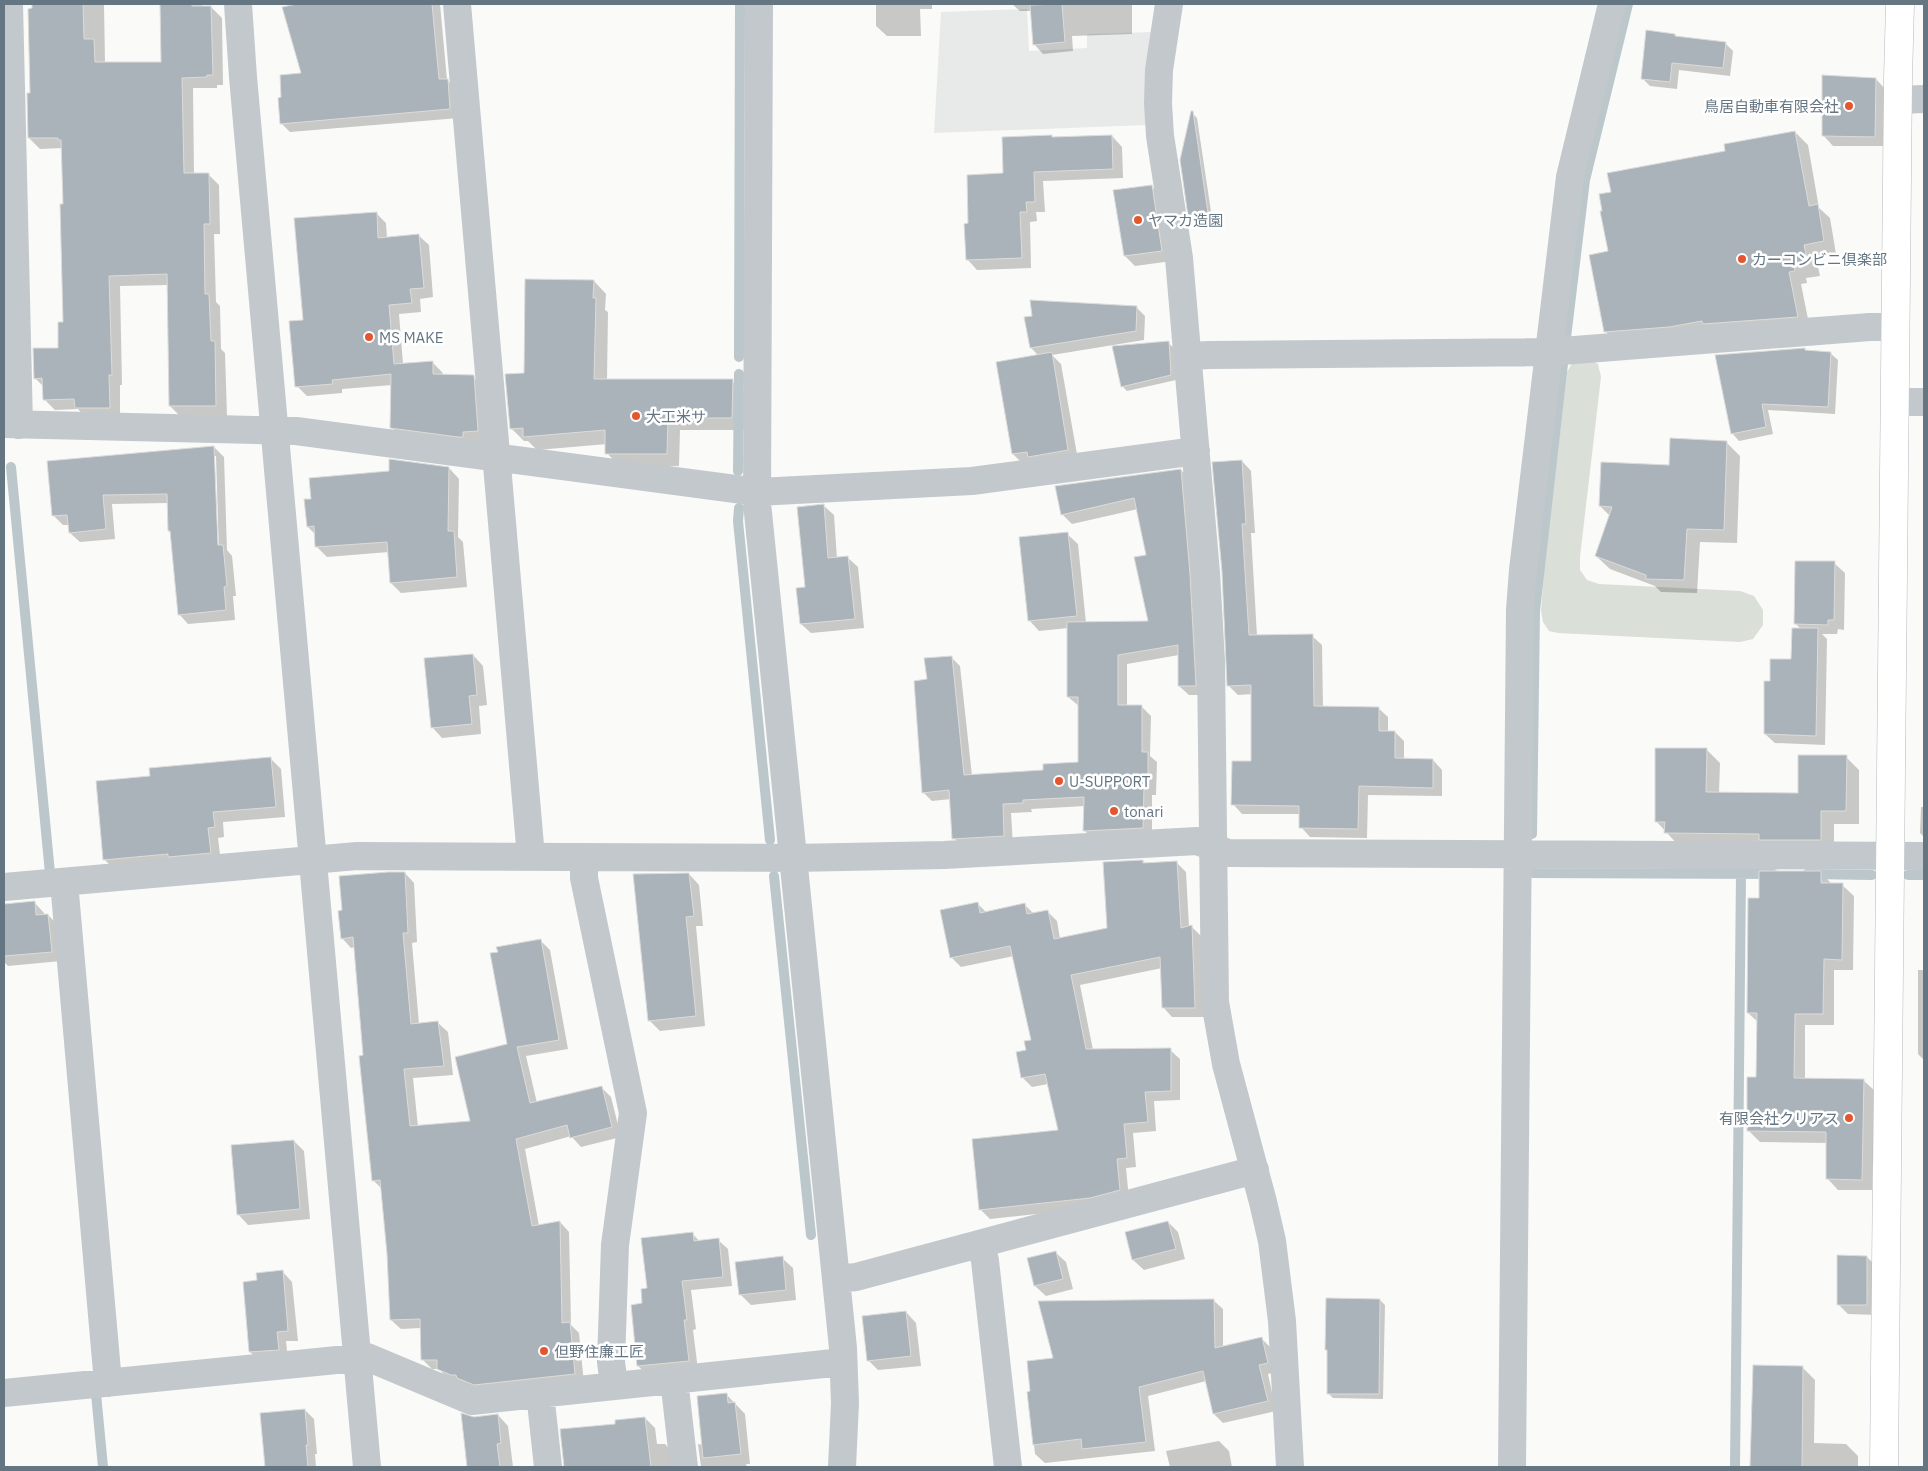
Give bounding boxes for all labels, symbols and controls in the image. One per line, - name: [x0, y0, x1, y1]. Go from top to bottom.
- place label: 鳥居自動車有限会社: [1704, 97, 1839, 116]
- marker: 鳥居自動車有限会社: [1843, 100, 1855, 112]
- place label: ヤマカ造園: [1148, 211, 1223, 230]
- marker: ヤマカ造園: [1132, 214, 1144, 226]
- place label: カーコンビニ倶楽部: [1752, 250, 1887, 269]
- marker: カーコンビニ倶楽部: [1736, 253, 1748, 265]
- place label: MS MAKE: [379, 328, 444, 347]
- marker: MS MAKE: [363, 331, 375, 343]
- place label: 大工米サ: [646, 407, 706, 426]
- marker: 大工米サ: [630, 410, 642, 422]
- place label: U-SUPPORT: [1069, 772, 1151, 791]
- marker: U-SUPPORT: [1053, 775, 1065, 787]
- place label: tonari: [1124, 802, 1163, 821]
- marker: tonari: [1108, 805, 1120, 817]
- place label: 有限会社クリアス: [1719, 1109, 1839, 1128]
- marker: 有限会社クリアス: [1843, 1112, 1855, 1124]
- place label: 但野住廉工匠: [554, 1342, 644, 1361]
- marker: 但野住廉工匠: [538, 1345, 550, 1357]

